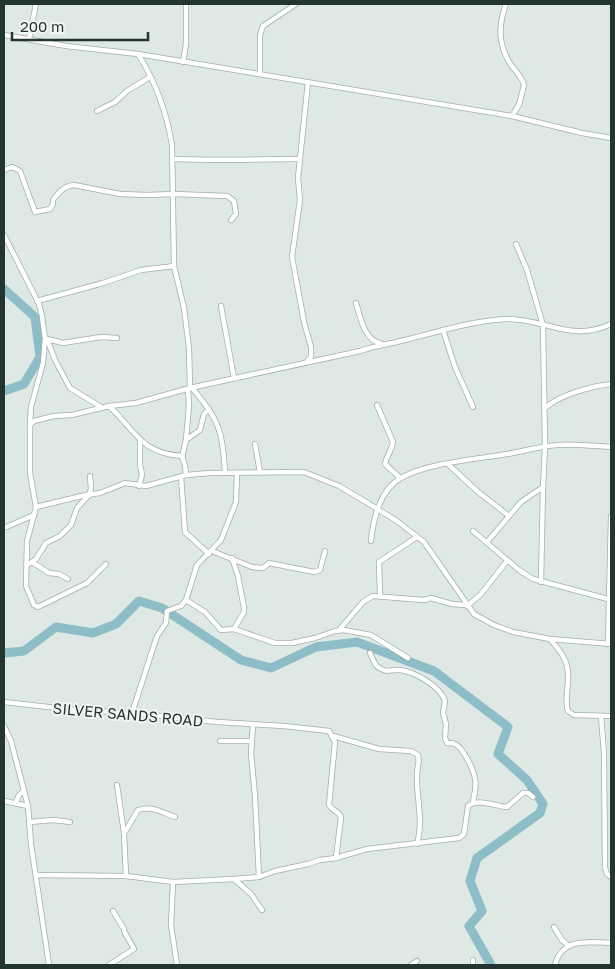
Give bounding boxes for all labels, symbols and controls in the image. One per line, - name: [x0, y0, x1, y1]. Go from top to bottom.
- scale bar: [12, 10, 149, 42]
- text: 200 m: [20, 17, 64, 35]
- street label: SILVER SANDS ROAD: [52, 698, 204, 730]

